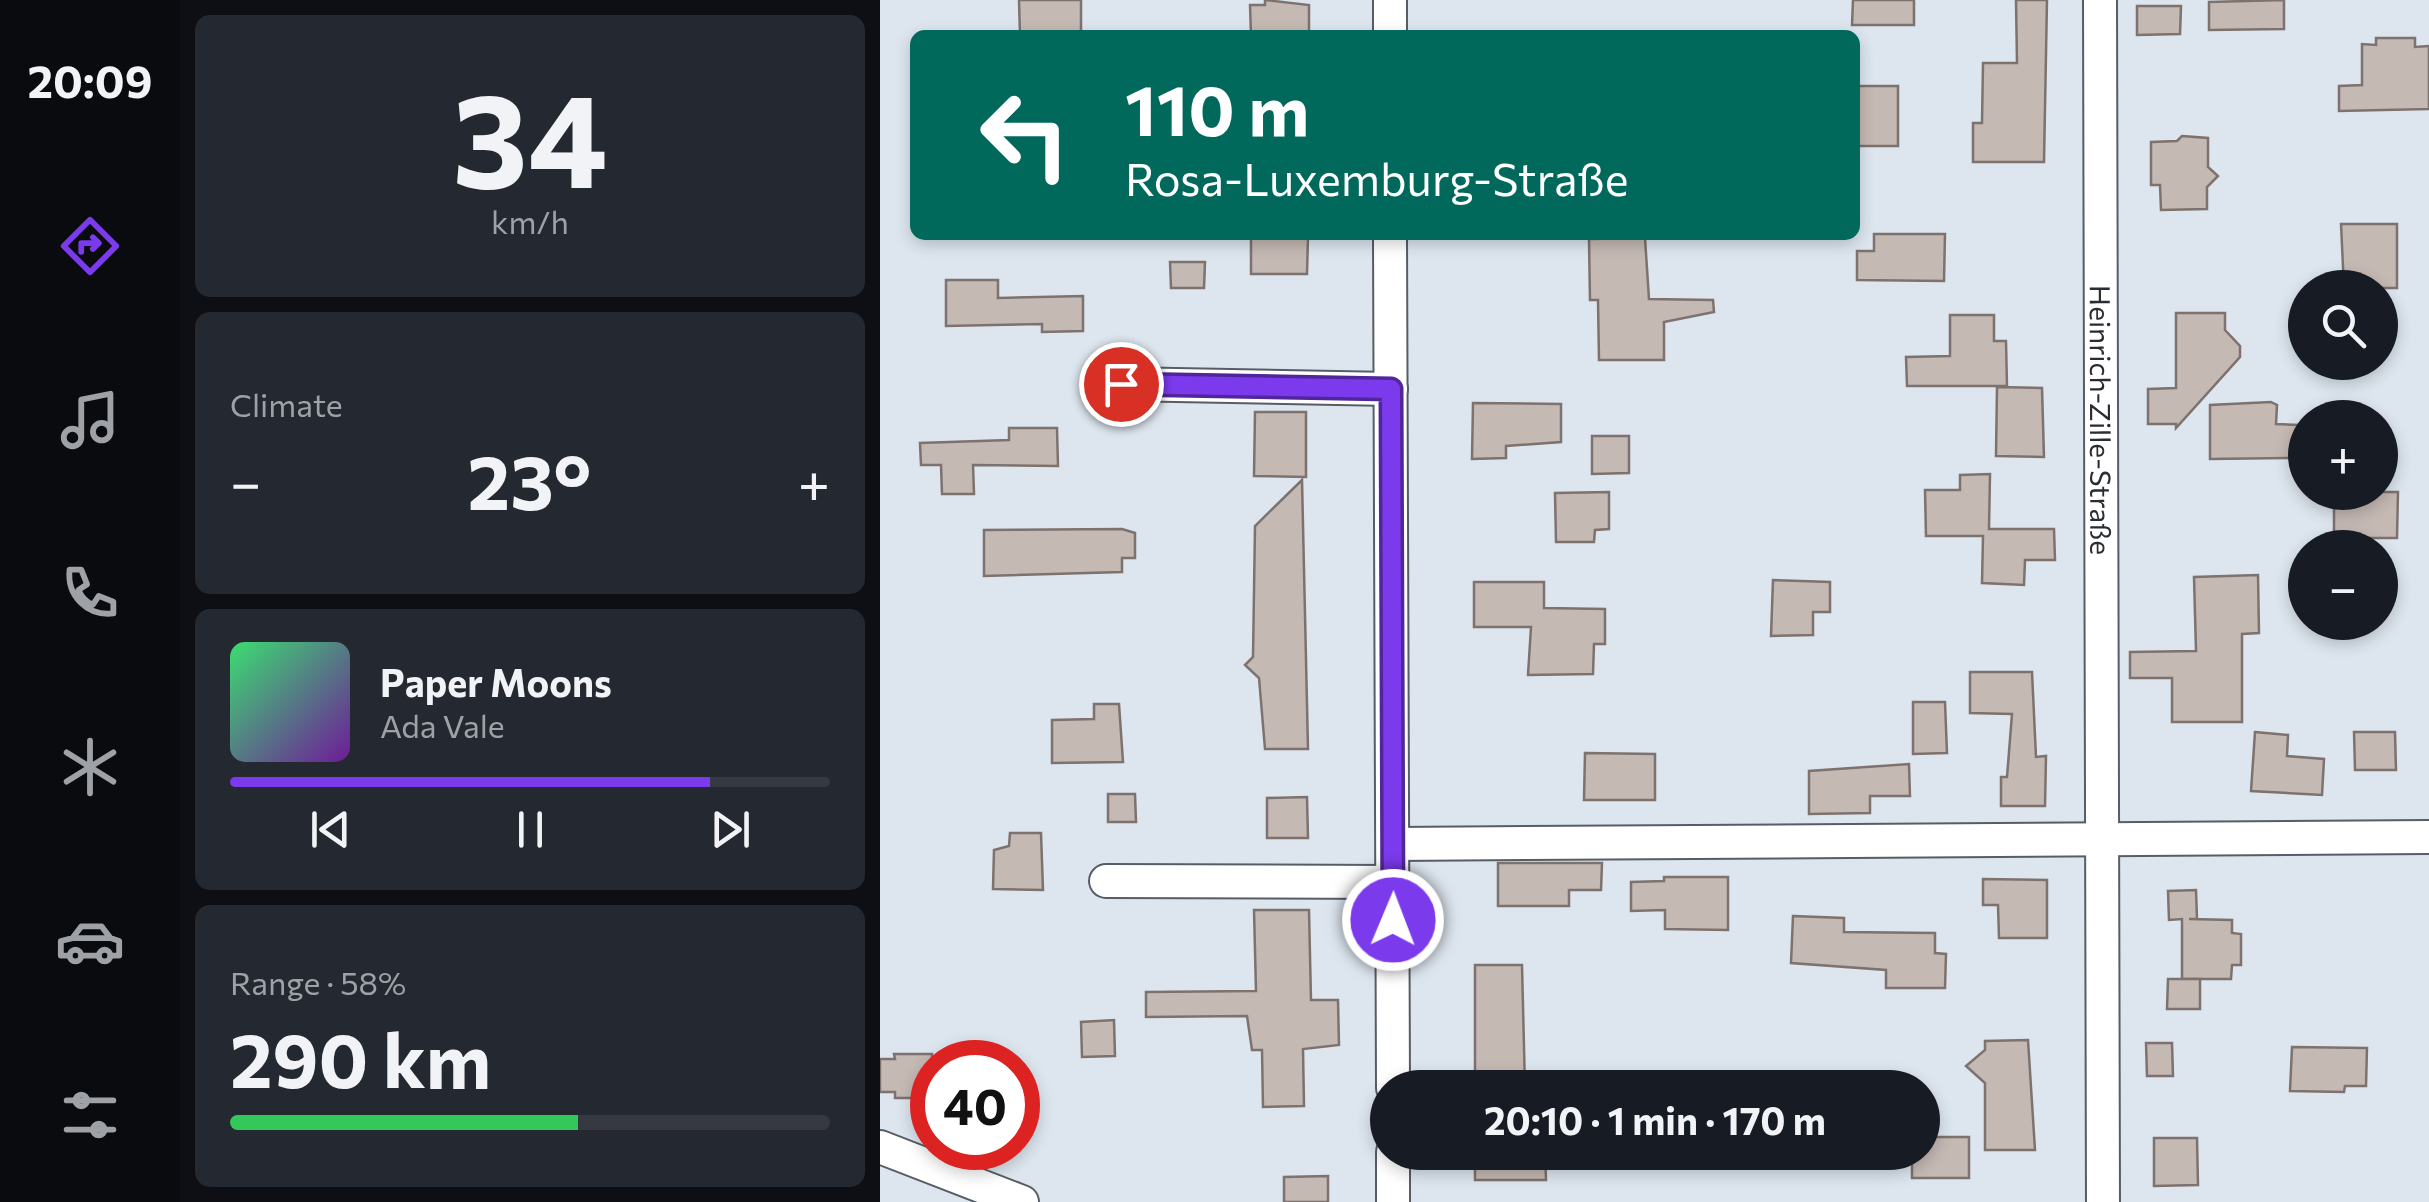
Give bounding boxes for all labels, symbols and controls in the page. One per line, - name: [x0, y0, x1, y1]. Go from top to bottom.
- text: 20:09: [28, 52, 152, 107]
- text: 34: [452, 56, 608, 215]
- text: 110 m: [1125, 65, 1309, 150]
- icon: left: [960, 70, 1090, 200]
- text: Rosa-Luxemburg-Straße: [1125, 150, 1629, 205]
- text: km/h: [491, 201, 569, 241]
- icon: directions: [55, 211, 125, 281]
- map controls: [2288, 270, 2398, 640]
- button: search: [2288, 270, 2398, 380]
- street label: Heinrich-Zille-Straße: [2084, 285, 2118, 555]
- pin: [1079, 342, 1164, 427]
- icon: arrive: [1094, 357, 1149, 412]
- text: Climate: [230, 384, 343, 424]
- icon: music: [55, 385, 125, 455]
- button: +: [2288, 400, 2398, 510]
- text: 23°: [468, 434, 591, 525]
- text: −: [230, 447, 261, 514]
- text: +: [798, 447, 830, 514]
- button: −: [2288, 530, 2398, 640]
- icon: phone: [55, 558, 125, 628]
- text: Paper Moons: [380, 658, 612, 705]
- text: Ada Vale: [380, 705, 505, 745]
- icon: climate: [55, 732, 125, 802]
- icon: previous: [303, 802, 358, 857]
- icon: pause: [503, 802, 558, 857]
- icon: next: [703, 802, 758, 857]
- position arrow: [1341, 868, 1445, 972]
- icon: car: [55, 906, 125, 976]
- text: Range · 58%: [230, 962, 406, 1002]
- text: 290 km: [230, 1012, 491, 1103]
- speed limit sign: 40: [910, 1040, 1040, 1170]
- icon: filters: [55, 1080, 125, 1150]
- text: 20:10 · 1 min · 170 m: [1484, 1096, 1826, 1143]

